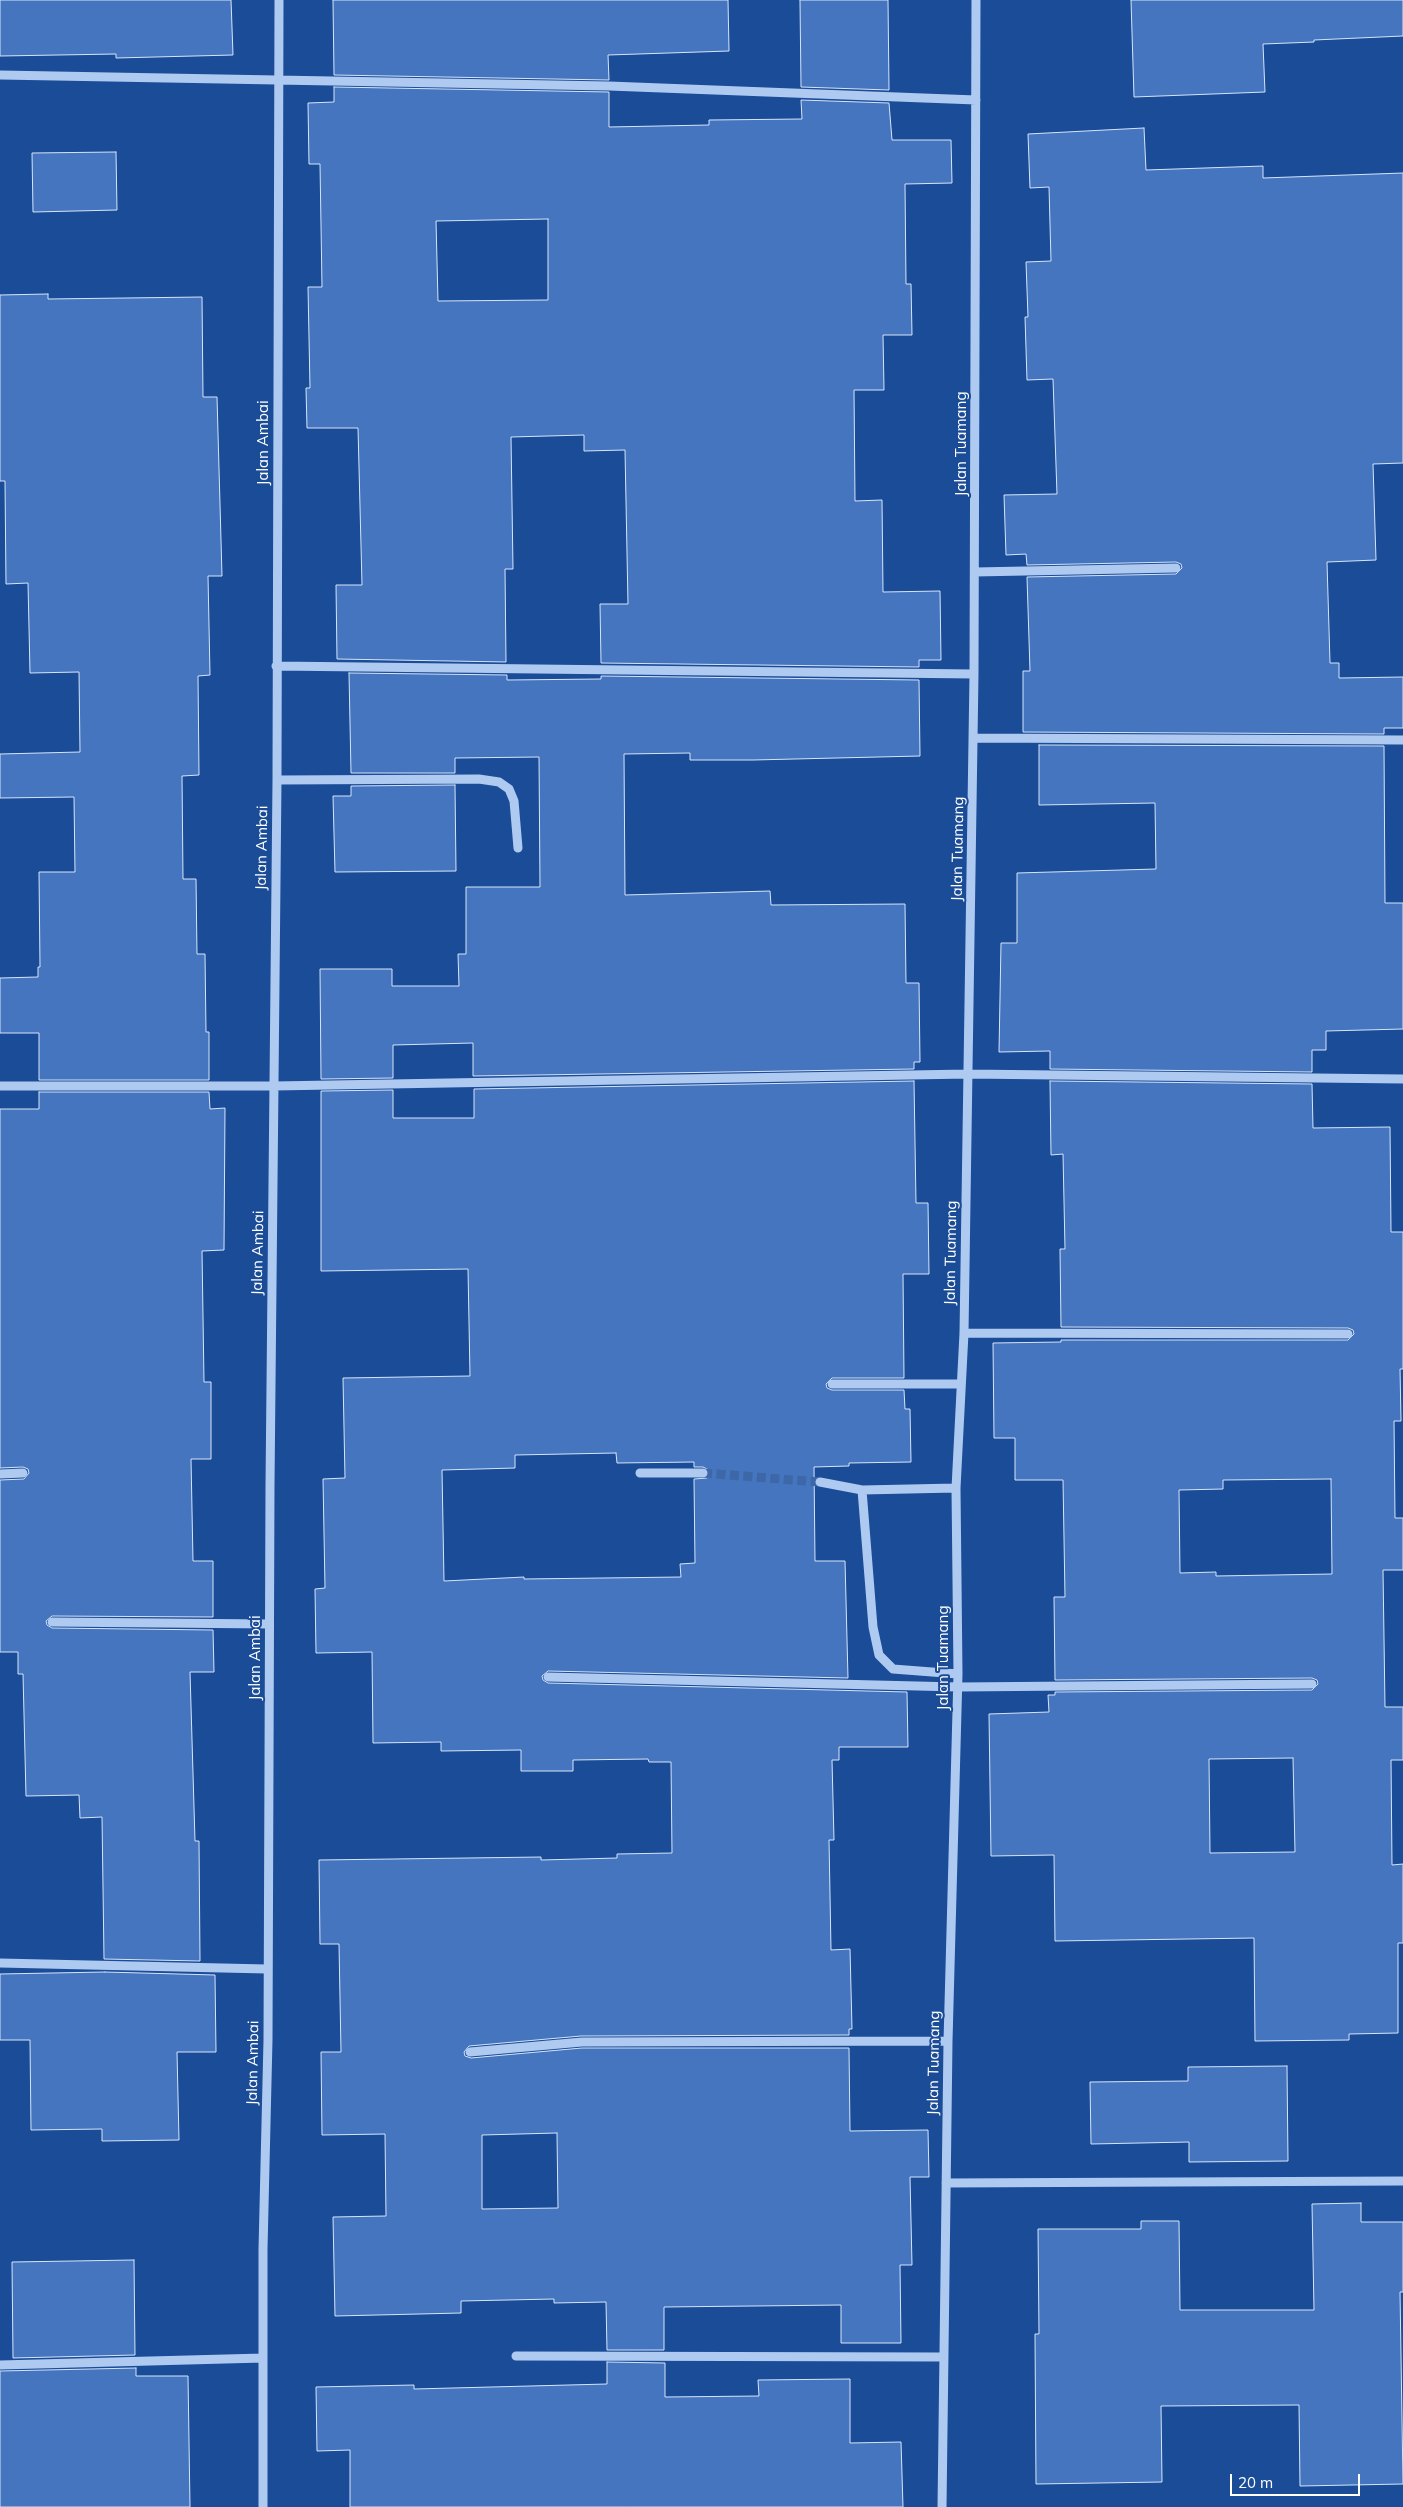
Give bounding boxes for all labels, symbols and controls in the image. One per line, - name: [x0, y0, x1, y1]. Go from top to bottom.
- street label: Jalan Tuamang: [952, 392, 970, 496]
- street label: Jalan Ambai: [254, 401, 272, 485]
- street label: Jalan Tuamang: [948, 796, 968, 902]
- street label: Jalan Ambai: [252, 805, 272, 891]
- street label: Jalan Tuamang: [941, 1200, 961, 1306]
- street label: Jalan Ambai: [248, 1210, 268, 1296]
- street label: Jalan Tuamang: [934, 1606, 952, 1710]
- street label: Jalan Ambai: [246, 1616, 264, 1700]
- street label: Jalan Tuamang: [924, 2010, 944, 2116]
- street label: Jalan Ambai: [243, 2020, 263, 2106]
- scale bar: [1233, 2464, 1363, 2496]
- text: 20 m: [1238, 2473, 1273, 2492]

